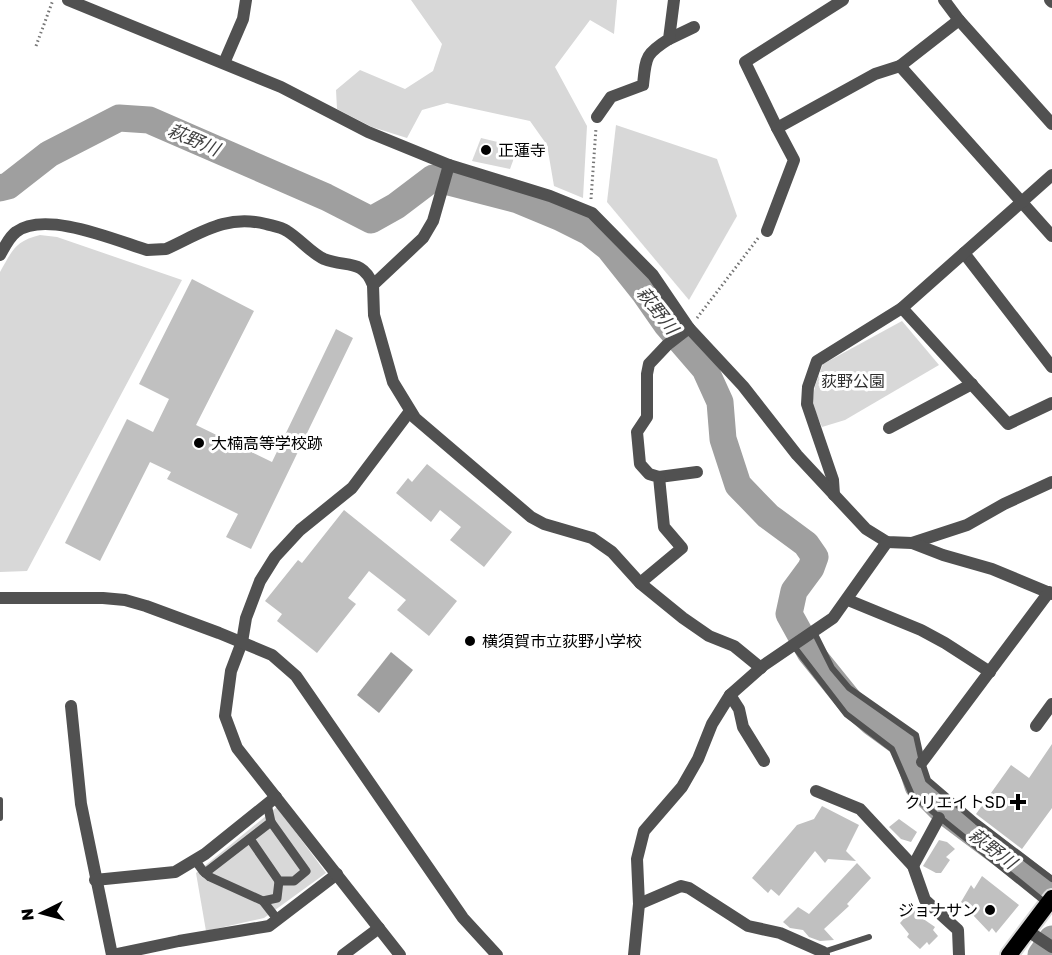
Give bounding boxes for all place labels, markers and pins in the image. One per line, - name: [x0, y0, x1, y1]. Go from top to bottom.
- place label: 正蓮寺: [498, 140, 546, 160]
- marker: 正蓮寺: [479, 143, 493, 157]
- place label: 大楠高等学校跡: [211, 433, 323, 453]
- marker: 大楠高等学校跡: [192, 436, 206, 450]
- place label: 横須賀市立荻野小学校: [482, 631, 642, 651]
- marker: 横須賀市立荻野小学校: [463, 634, 477, 648]
- place label: クリエイトSD: [905, 792, 1006, 812]
- marker: クリエイトSD: [1011, 795, 1025, 809]
- place label: ジョナサン: [898, 900, 978, 920]
- marker: ジョナサン: [983, 903, 997, 917]

